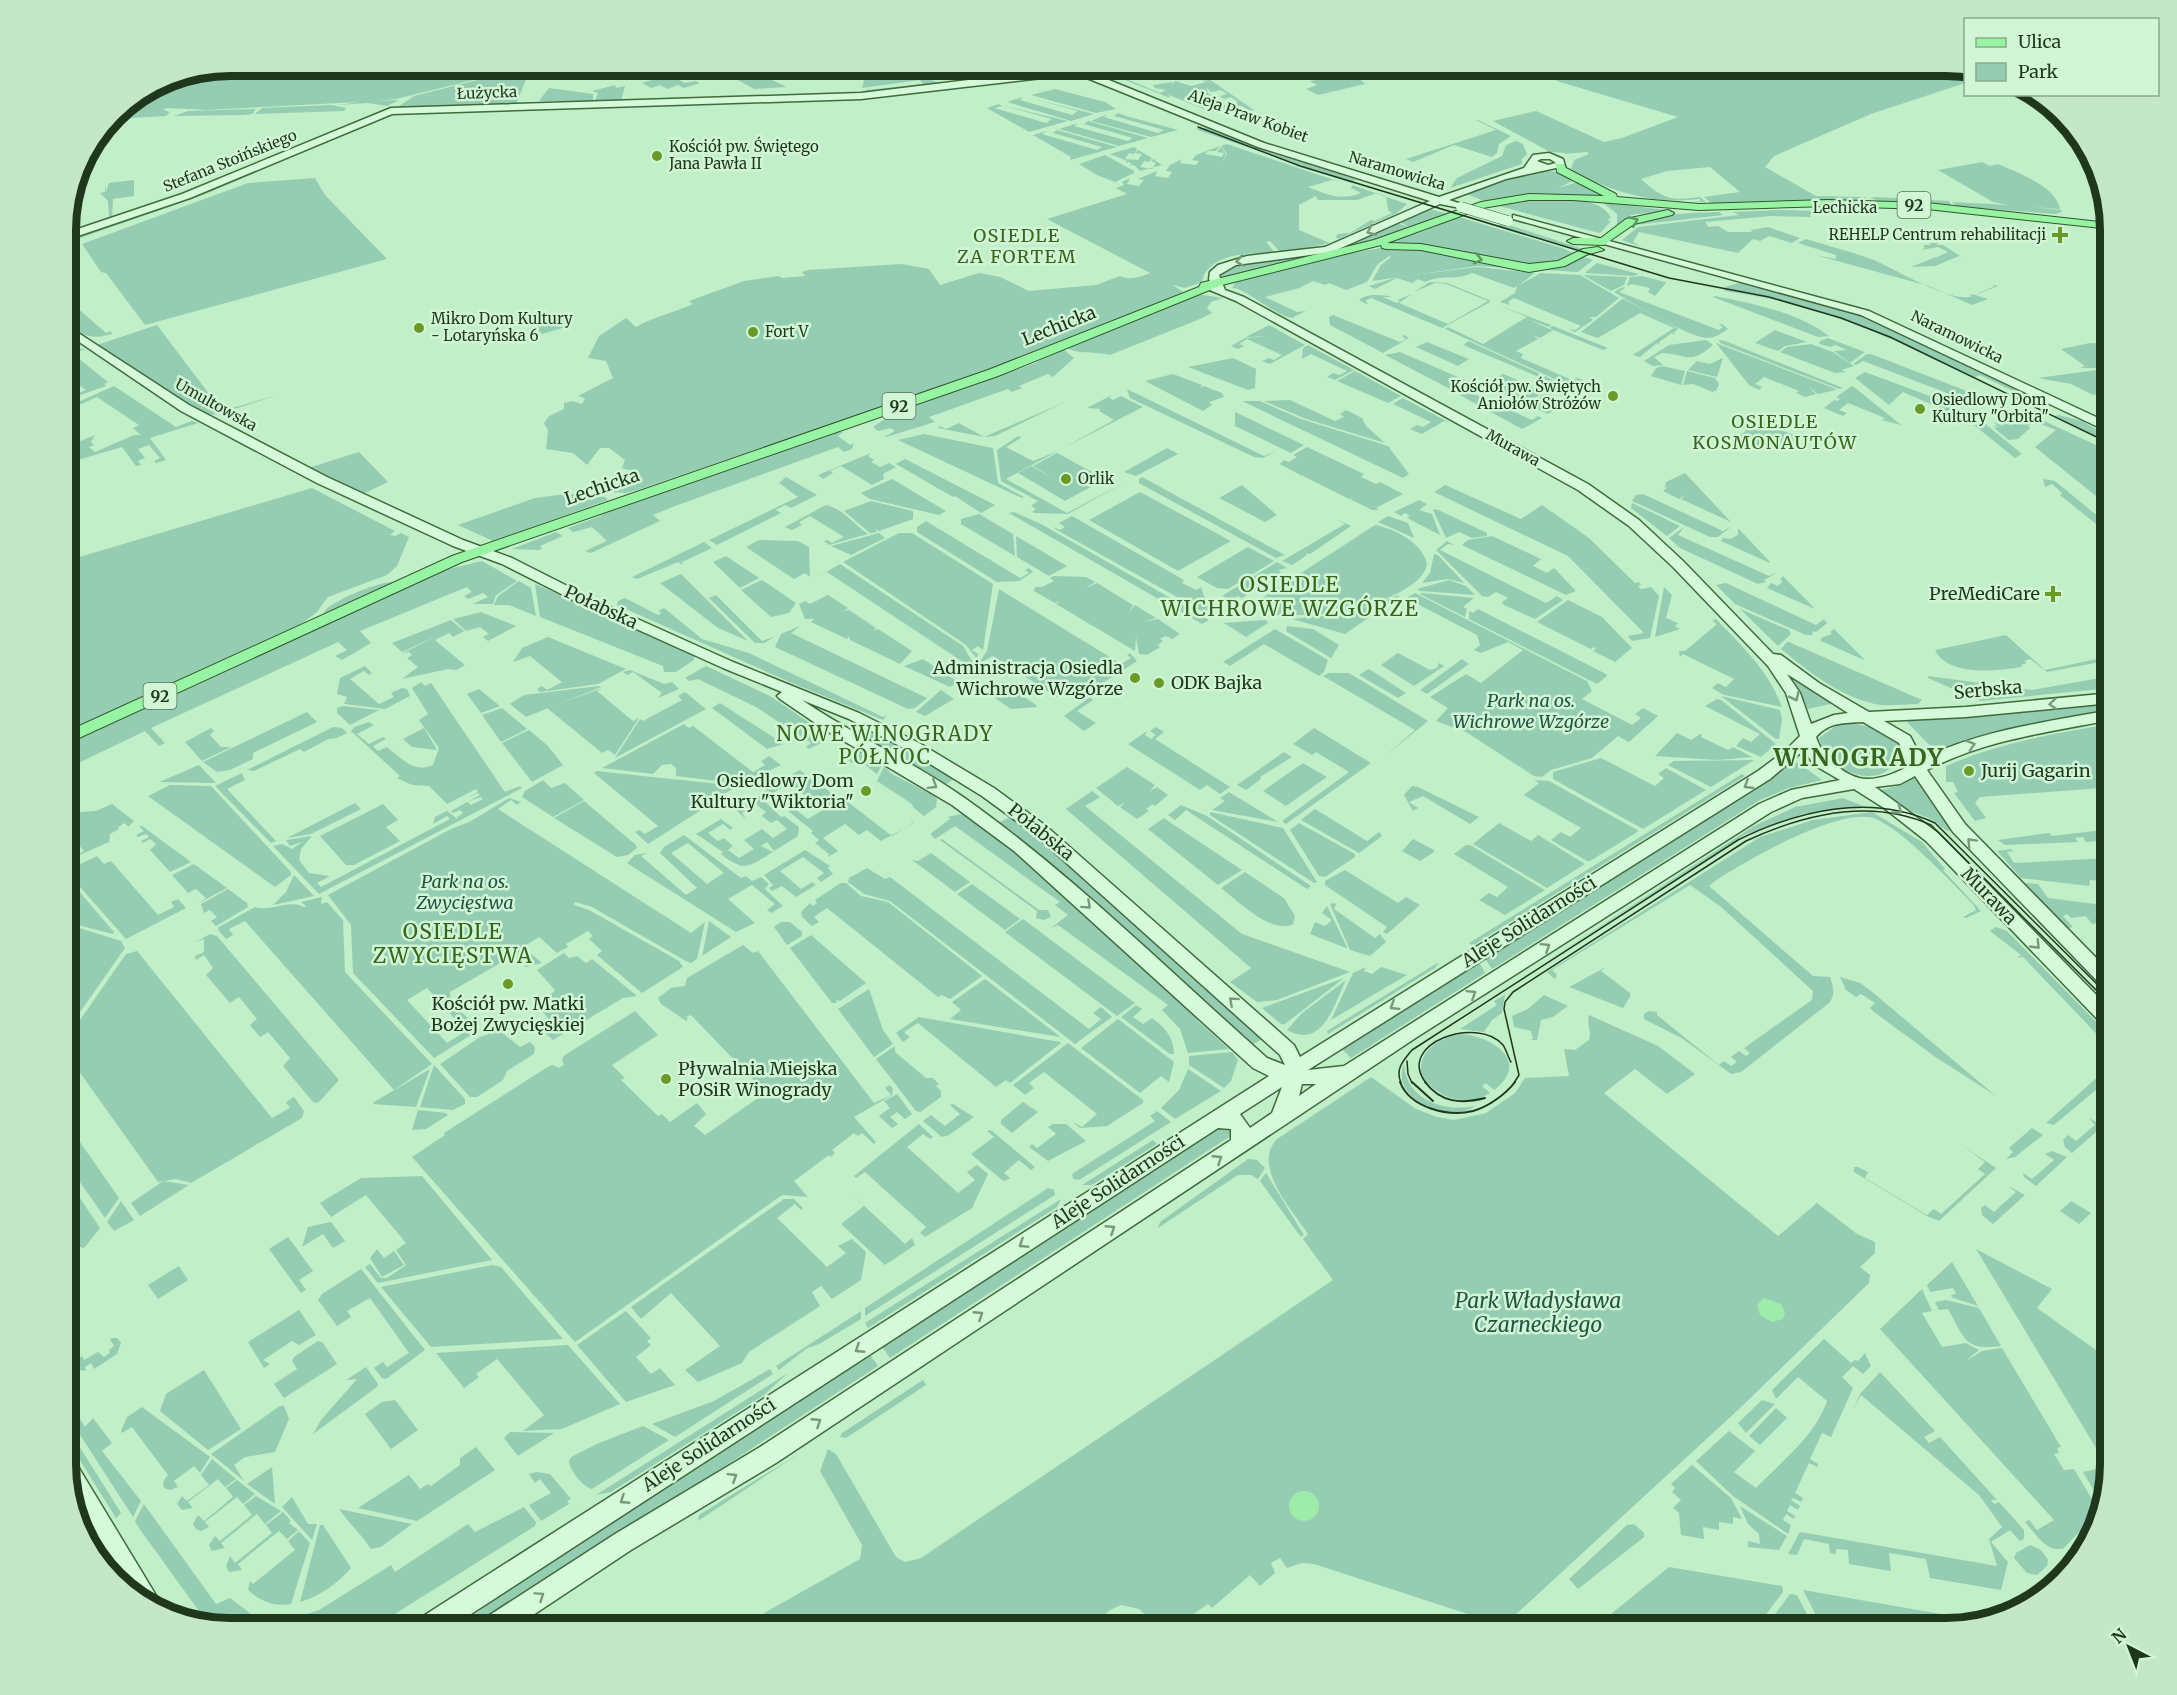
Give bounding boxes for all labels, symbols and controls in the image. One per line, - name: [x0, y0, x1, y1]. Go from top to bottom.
- legend: [1964, 18, 2159, 96]
- text: Ulica: [2018, 30, 2062, 53]
- text: Park: [2018, 60, 2059, 83]
- street label: Łużycka: [457, 82, 517, 103]
- street label: Aleja Praw Kobiet: [1185, 85, 1311, 146]
- street label: Stefana Stoińskiego: [160, 125, 300, 196]
- place label: Kościół pw. Świętego Jana Pawła II: [668, 136, 819, 173]
- street label: Naramowicka: [1346, 147, 1448, 194]
- marker: Kościół pw. Świętego Jana Pawła II: [650, 149, 664, 163]
- road number: 92: [1898, 192, 1930, 218]
- street label: Lechicka: [1813, 198, 1877, 217]
- one-way arrow: [1627, 216, 1638, 228]
- district label: OSIEDLE ZA FORTEM: [957, 224, 1077, 268]
- one-way arrow: [1366, 224, 1377, 236]
- place label: REHELP Centrum rehabilitacji: [1829, 225, 2046, 244]
- marker: REHELP Centrum rehabilitacji: [2051, 226, 2069, 244]
- one-way arrow: [1473, 252, 1483, 265]
- one-way arrow: [1235, 254, 1245, 266]
- street label: Lechicka: [1019, 300, 1099, 351]
- street label: Naramowicka: [1908, 306, 2006, 367]
- place label: Mikro Dom Kultury - Lotaryńska 6: [431, 309, 573, 345]
- marker: Mikro Dom Kultury - Lotaryńska 6: [412, 321, 426, 335]
- place label: Fort V: [765, 322, 809, 341]
- marker: Fort V: [746, 325, 760, 339]
- street label: Umultowska: [172, 374, 261, 435]
- place label: Kościół pw. Świętych Aniołów Stróżów: [1451, 376, 1601, 413]
- marker: Kościół pw. Świętych Aniołów Stróżów: [1606, 389, 1620, 403]
- place label: Osiedlowy Dom Kultury "Orbita": [1932, 390, 2049, 426]
- road number: 92: [882, 393, 916, 419]
- marker: Osiedlowy Dom Kultury "Orbita": [1913, 402, 1927, 416]
- district label: OSIEDLE KOSMONAUTÓW: [1692, 410, 1858, 454]
- street label: Murawa: [1483, 425, 1544, 470]
- street label: Lechicka: [561, 463, 643, 510]
- place label: Orlik: [1078, 469, 1115, 488]
- marker: Orlik: [1059, 472, 1073, 486]
- district label: OSIEDLE WICHROWE WZGÓRZE: [1160, 571, 1419, 622]
- street label: Połabska: [561, 580, 642, 634]
- place label: PreMediCare: [1929, 582, 2040, 605]
- marker: PreMediCare: [2044, 585, 2062, 603]
- place label: Administracja Osiedla Wichrowe Wzgórze: [932, 656, 1123, 700]
- marker: Administracja Osiedla Wichrowe Wzgórze: [1128, 671, 1142, 685]
- place label: ODK Bajka: [1171, 671, 1263, 694]
- street label: Serbska: [1953, 675, 2023, 704]
- marker: ODK Bajka: [1152, 676, 1166, 690]
- road number: 92: [144, 683, 176, 709]
- park label: Park na os. Wichrowe Wzgórze: [1453, 689, 1609, 733]
- one-way arrow: [1787, 691, 1799, 702]
- one-way arrow: [2048, 697, 2057, 710]
- district label: NOWE WINOGRADY PÓŁNOC: [776, 721, 994, 769]
- one-way arrow: [1965, 740, 1976, 752]
- district label: WINOGRADY: [1772, 742, 1945, 773]
- place label: Jurij Gagarin: [1980, 759, 2091, 782]
- marker: Jurij Gagarin: [1962, 764, 1976, 778]
- place label: Osiedlowy Dom Kultury "Wiktoria": [690, 769, 854, 813]
- one-way arrow: [927, 778, 937, 790]
- one-way arrow: [1744, 778, 1755, 789]
- marker: Osiedlowy Dom Kultury "Wiktoria": [859, 784, 873, 798]
- street label: Połabska: [1004, 798, 1079, 865]
- one-way arrow: [1892, 803, 1903, 814]
- one-way arrow: [1968, 838, 1979, 849]
- street label: Murawa: [1956, 862, 2022, 929]
- park label: Park na os. Zwycięstwa: [415, 870, 514, 914]
- street label: Aleje Solidarności: [1456, 871, 1601, 973]
- one-way arrow: [1080, 898, 1090, 909]
- district label: OSIEDLE ZWYCIĘSTWA: [373, 918, 533, 969]
- one-way arrow: [2028, 937, 2039, 948]
- one-way arrow: [1540, 942, 1550, 954]
- marker: Kościół pw. Matki Bożej Zwycięskiej: [501, 977, 515, 991]
- one-way arrow: [1465, 990, 1476, 1001]
- place label: Kościół pw. Matki Bożej Zwycięskiej: [431, 992, 585, 1036]
- one-way arrow: [1229, 997, 1240, 1008]
- one-way arrow: [1390, 999, 1400, 1011]
- place label: Pływalnia Miejska POSiR Winogrady: [678, 1057, 838, 1101]
- marker: Pływalnia Miejska POSiR Winogrady: [659, 1072, 673, 1086]
- street label: Aleje Solidarności: [1046, 1130, 1189, 1234]
- one-way arrow: [1212, 1154, 1222, 1166]
- one-way arrow: [1105, 1225, 1116, 1236]
- one-way arrow: [1019, 1236, 1029, 1248]
- park label: Park Władysława Czarneckiego: [1455, 1287, 1621, 1338]
- one-way arrow: [973, 1312, 984, 1323]
- one-way arrow: [855, 1342, 865, 1354]
- street label: Aleje Solidarności: [637, 1393, 780, 1497]
- one-way arrow: [810, 1419, 821, 1430]
- one-way arrow: [727, 1472, 737, 1484]
- one-way arrow: [620, 1493, 631, 1504]
- one-way arrow: [534, 1592, 544, 1604]
- north arrow: [2099, 1617, 2159, 1677]
- text: N: [2108, 1624, 2131, 1648]

